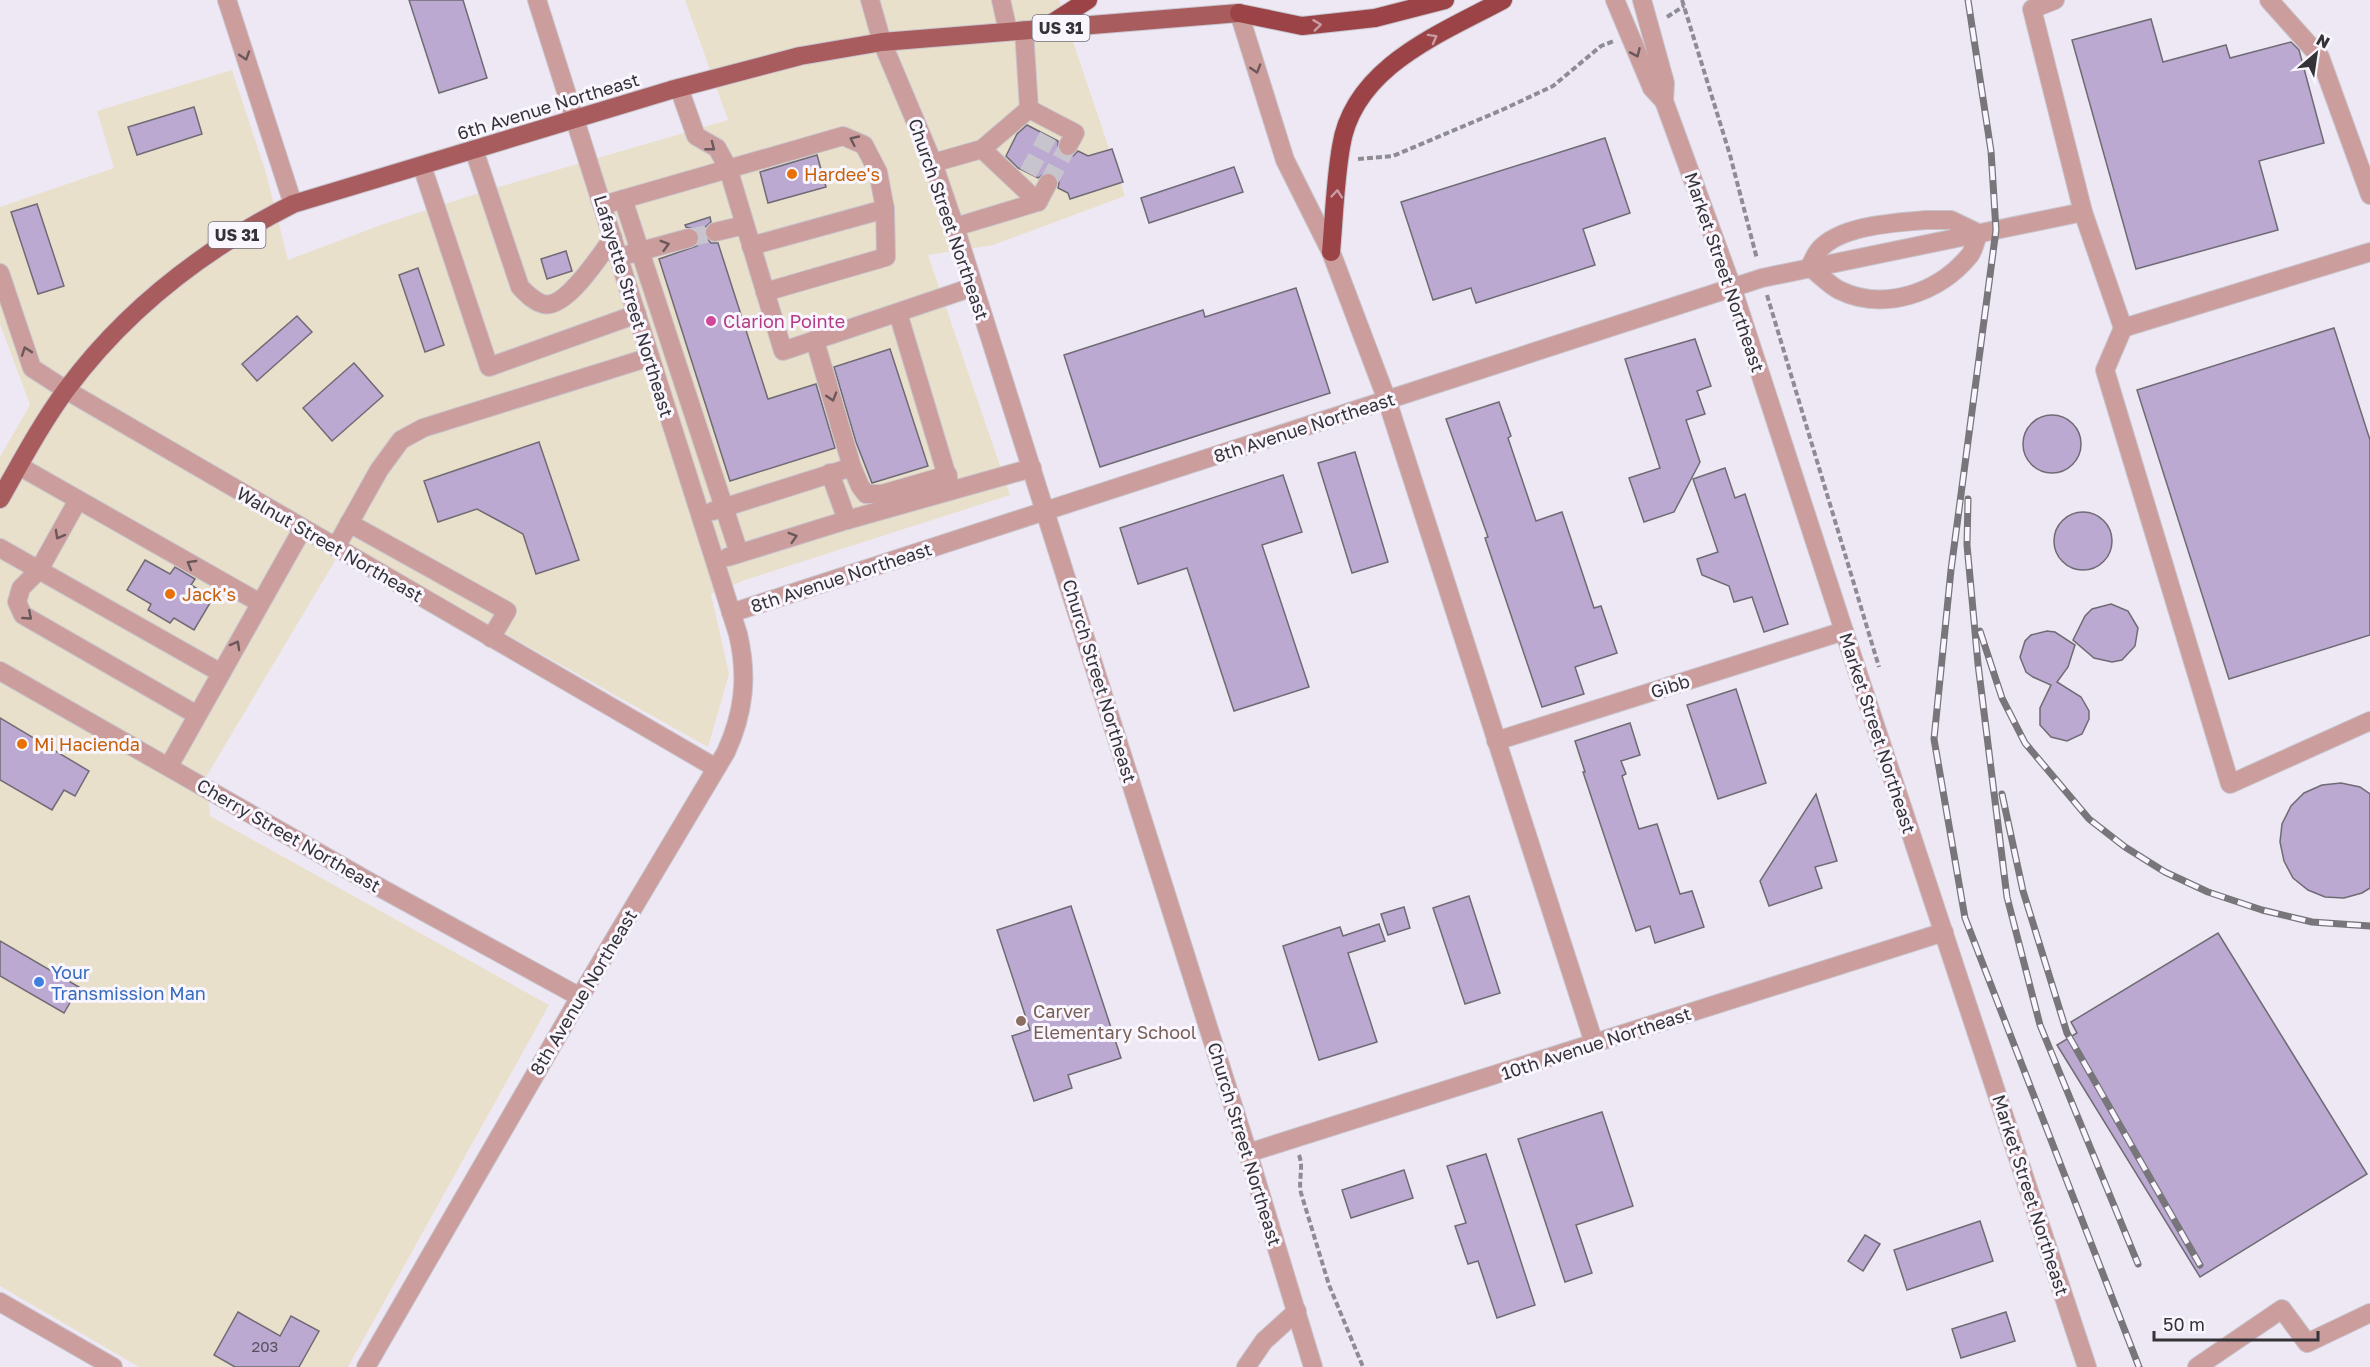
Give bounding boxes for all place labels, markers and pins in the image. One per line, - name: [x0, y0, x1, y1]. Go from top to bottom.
- place label: Hardee's: [804, 163, 880, 185]
- marker: Hardee's: [785, 167, 799, 181]
- place label: Clarion Pointe: [723, 310, 845, 332]
- marker: Clarion Pointe: [704, 314, 718, 328]
- place label: Jack's: [182, 583, 236, 605]
- marker: Jack's: [163, 587, 177, 601]
- place label: Mi Hacienda: [34, 733, 140, 755]
- marker: Mi Hacienda: [15, 737, 29, 751]
- place label: Your Transmission Man: [51, 961, 206, 1004]
- marker: Your Transmission Man: [32, 975, 46, 989]
- place label: Carver Elementary School: [1033, 1000, 1197, 1043]
- marker: Carver Elementary School: [1014, 1014, 1028, 1028]

